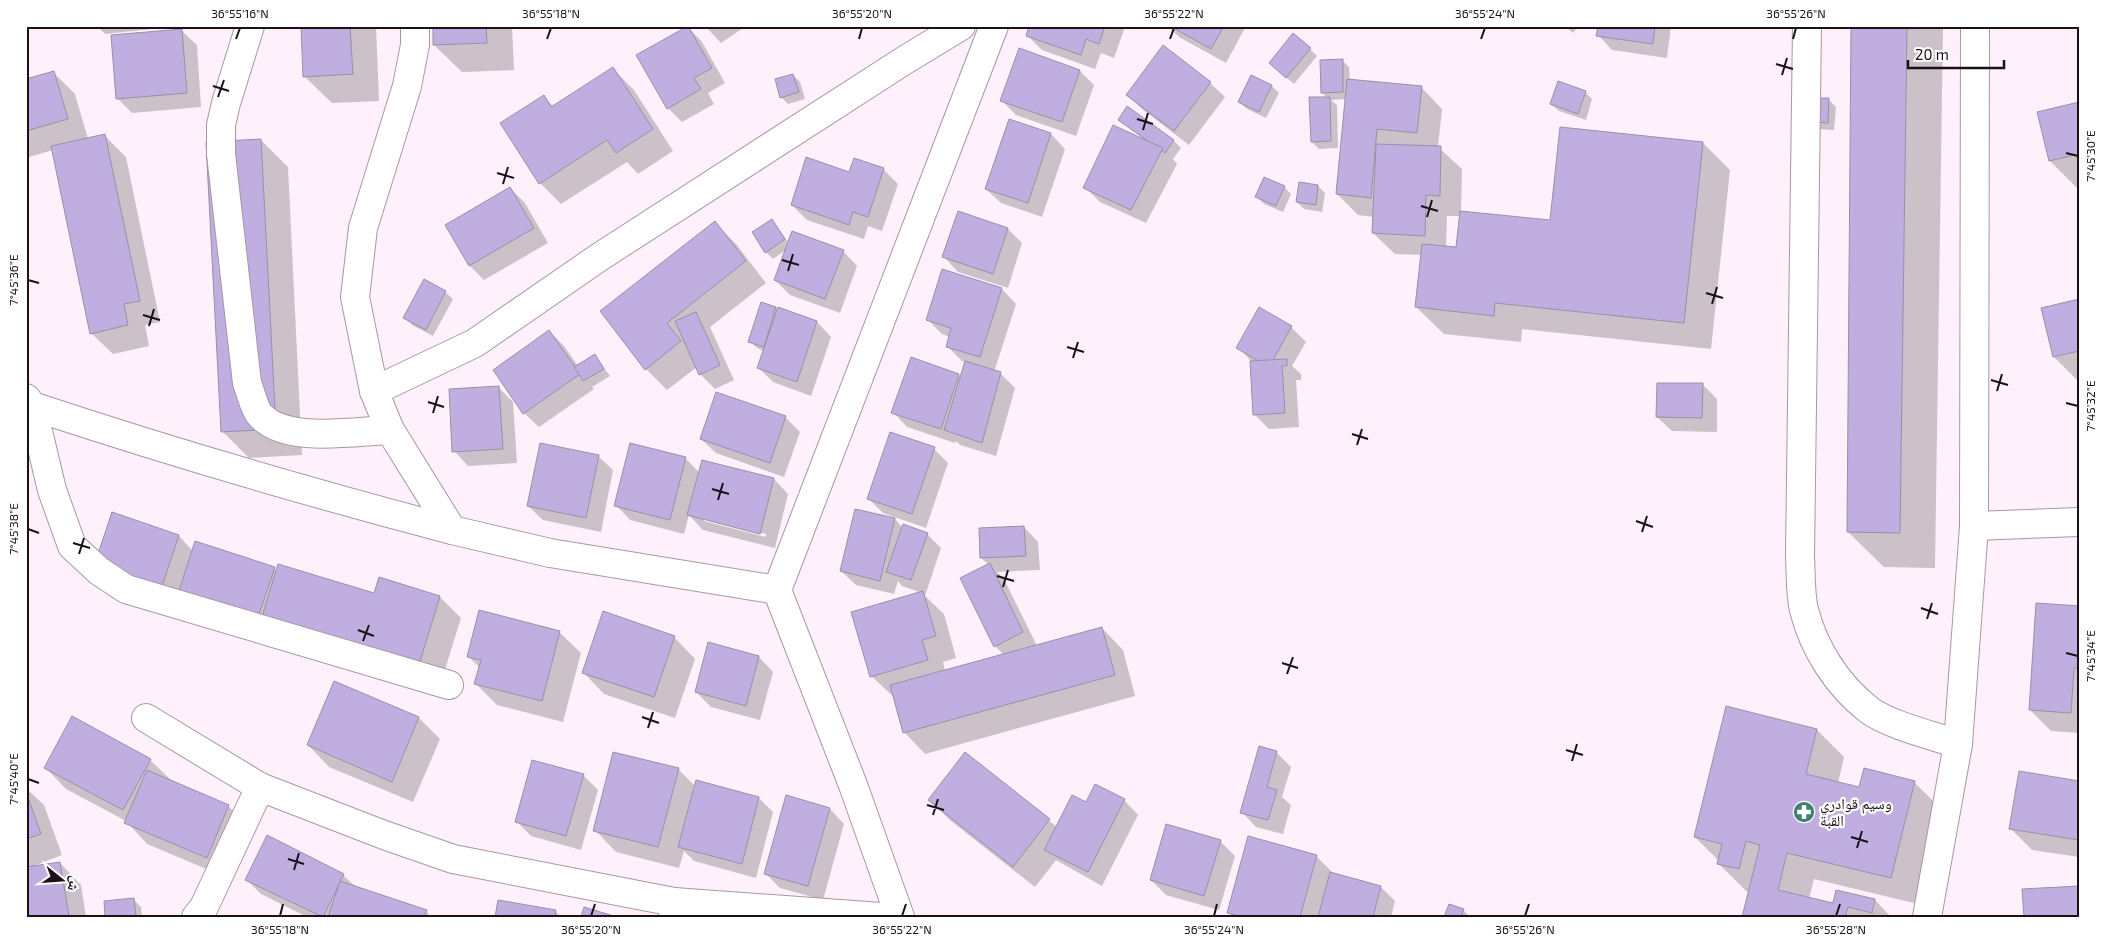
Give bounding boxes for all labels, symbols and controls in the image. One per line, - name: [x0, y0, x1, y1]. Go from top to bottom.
- text: 36°55'16"N: [211, 6, 269, 20]
- text: 36°55'18"N: [522, 6, 580, 20]
- text: 36°55'20"N: [832, 6, 892, 20]
- text: 36°55'22"N: [1144, 6, 1204, 20]
- text: 36°55'24"N: [1455, 6, 1515, 20]
- text: 36°55'26"N: [1766, 6, 1826, 20]
- scale bar: [1908, 38, 2004, 70]
- text: 20 m: [1915, 45, 1949, 63]
- text: 7°45'30"E: [2083, 130, 2097, 182]
- text: 7°45'36"E: [6, 254, 20, 306]
- text: 7°45'32"E: [2083, 380, 2097, 432]
- text: 7°45'38"E: [6, 503, 20, 555]
- text: 7°45'34"E: [2083, 630, 2097, 682]
- text: 7°45'40"E: [6, 753, 20, 805]
- place label: وسيم قوادري القبة: [1820, 794, 1892, 829]
- pharmacy icon: وسيم قوادري القبة: [1792, 800, 1816, 824]
- north arrow: [38, 856, 88, 906]
- text: ش: [64, 874, 85, 894]
- text: 36°55'18"N: [251, 922, 309, 936]
- text: 36°55'20"N: [561, 922, 621, 936]
- text: 36°55'22"N: [872, 922, 932, 936]
- text: 36°55'24"N: [1184, 922, 1244, 936]
- text: 36°55'26"N: [1495, 922, 1555, 936]
- text: 36°55'28"N: [1806, 922, 1866, 936]

